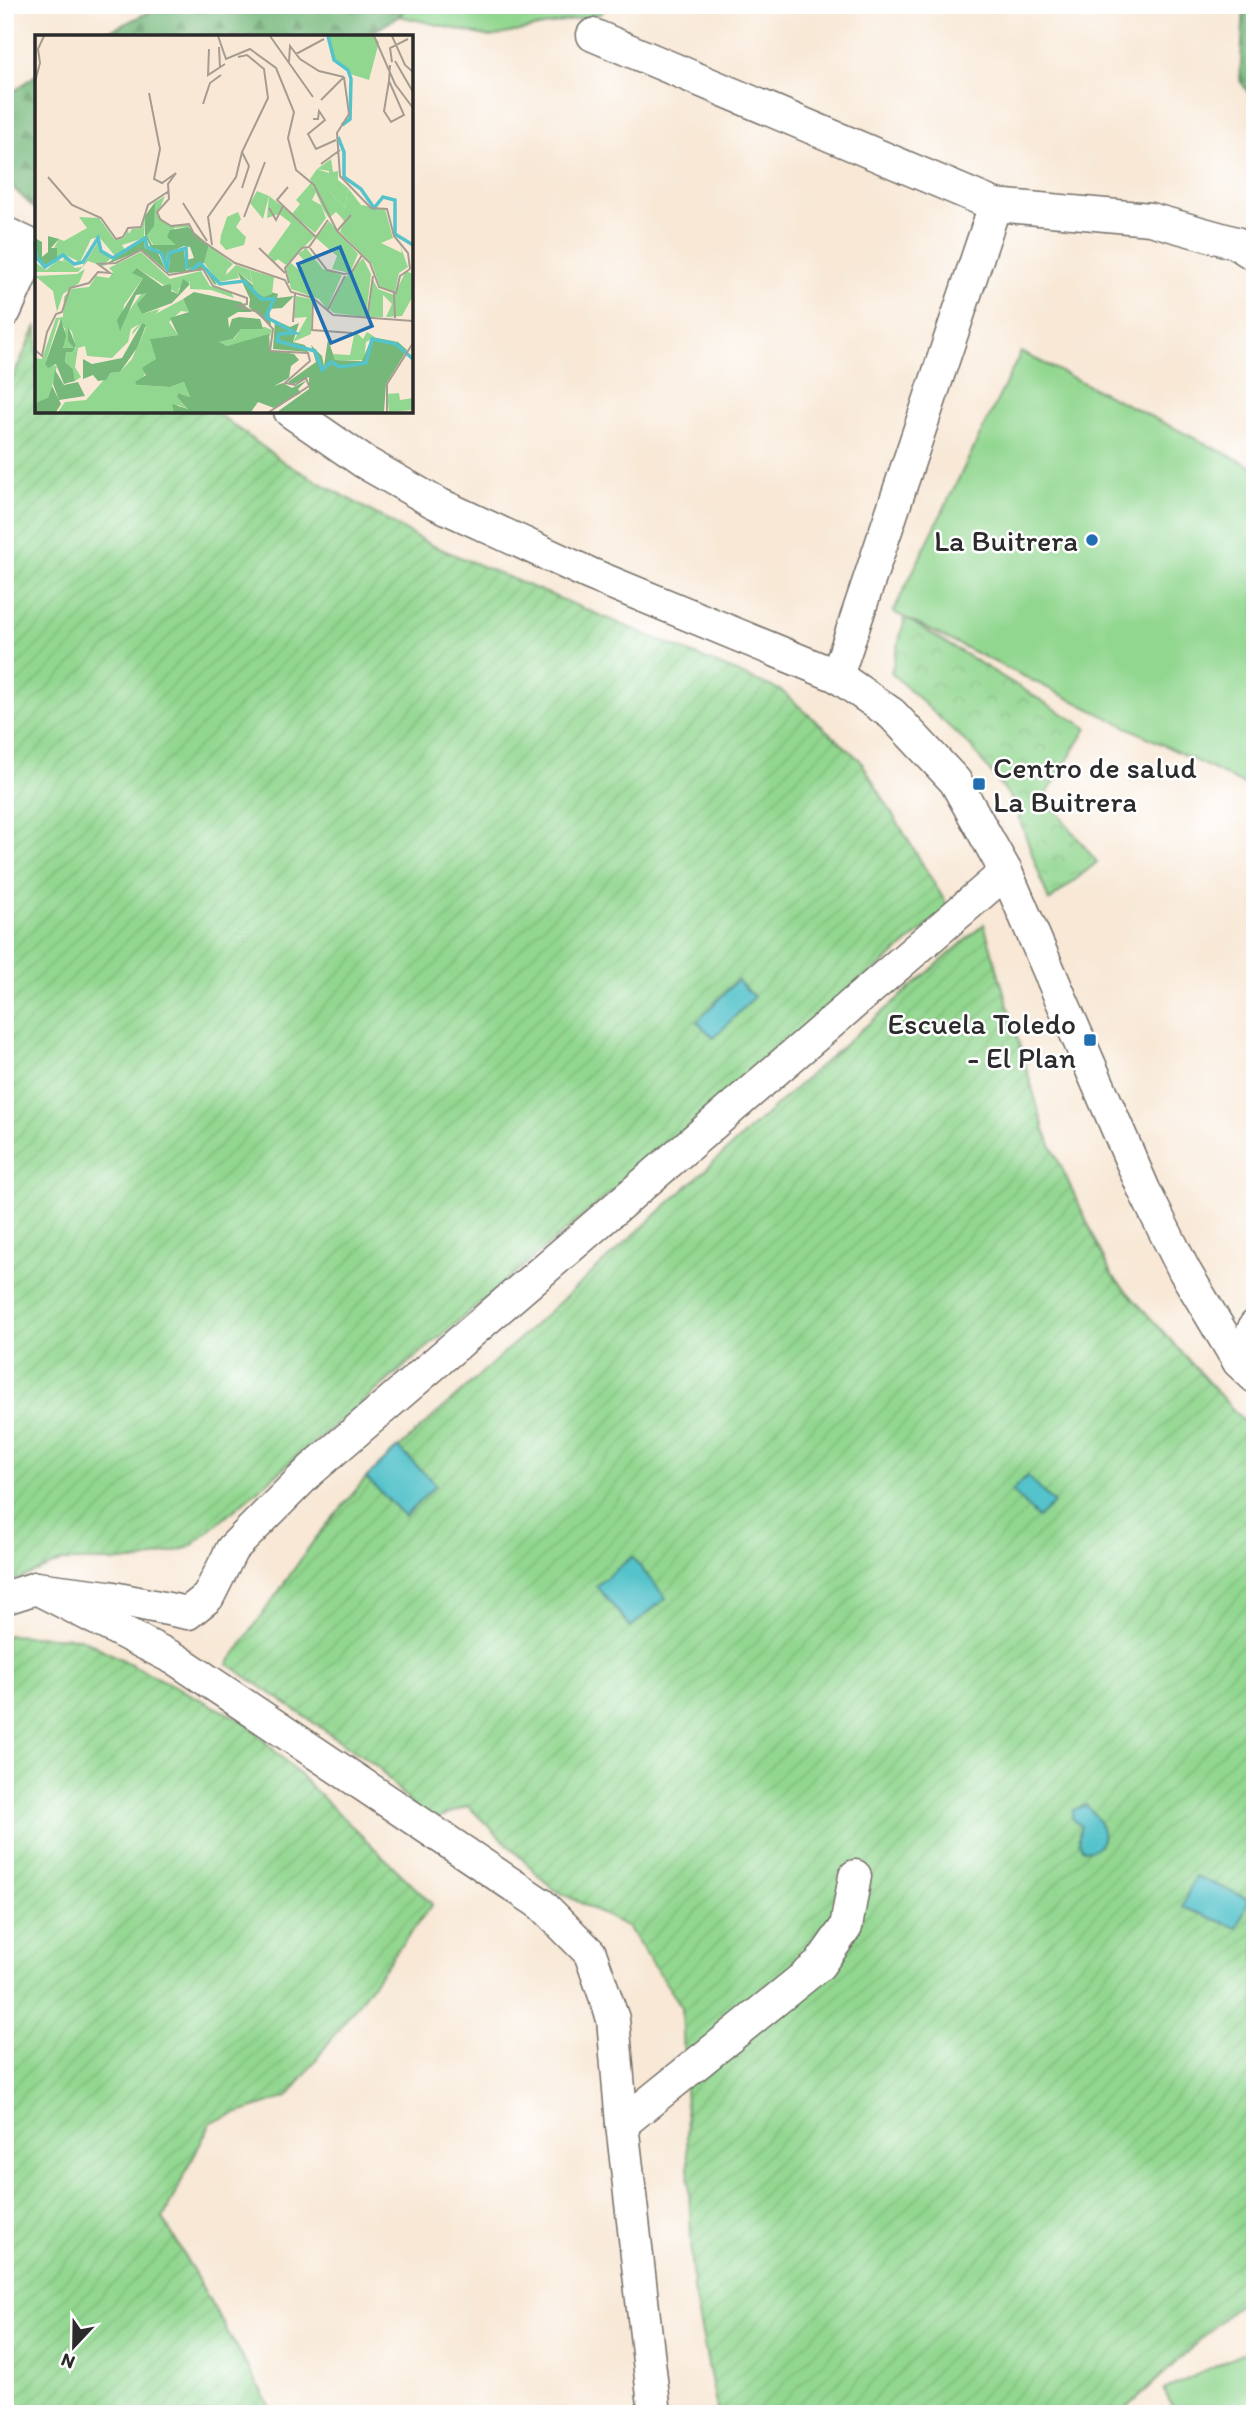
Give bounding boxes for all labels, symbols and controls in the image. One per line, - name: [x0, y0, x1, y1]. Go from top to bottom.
- inset map: [35, 35, 413, 413]
- place label: La Buitrera: [934, 522, 1078, 559]
- marker: La Buitrera: [1084, 532, 1100, 548]
- place label: Centro de salud La Buitrera: [993, 749, 1197, 820]
- marker: Centro de salud La Buitrera: [971, 776, 987, 792]
- place label: Escuela Toledo - El Plan: [888, 1005, 1076, 1076]
- marker: Escuela Toledo - El Plan: [1082, 1032, 1098, 1048]
- north arrow: [38, 2310, 108, 2380]
- text: N: [58, 2348, 78, 2374]

